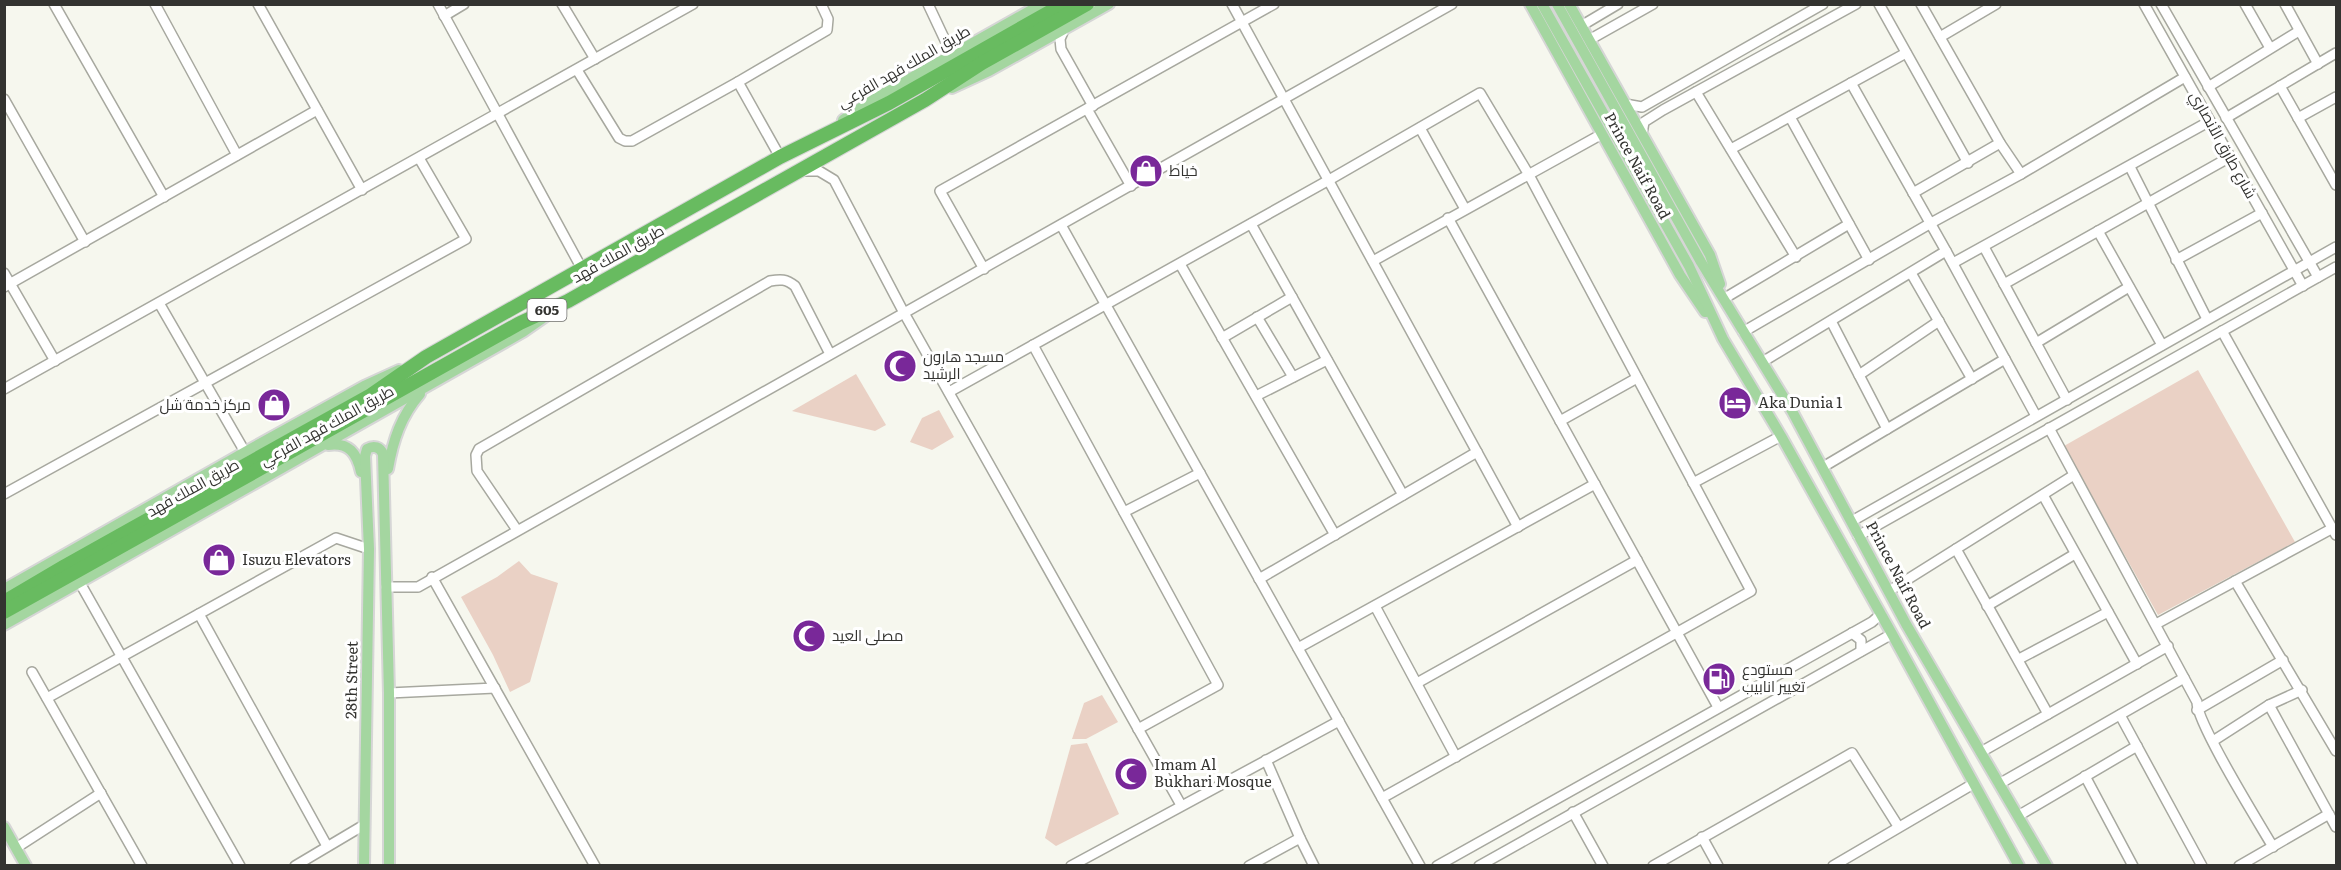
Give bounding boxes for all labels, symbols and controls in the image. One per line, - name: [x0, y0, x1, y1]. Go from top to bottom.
- street label: طريق الملك فهد الفرعي: [833, 18, 975, 115]
- street label: شارع طارق الأنصاري: [2183, 86, 2263, 203]
- street label: Prince Naif Road: [1599, 108, 1677, 223]
- shop icon: خياط: [1128, 153, 1164, 189]
- place label: خياط: [1169, 158, 1198, 181]
- street label: طريق الملك فهد: [567, 218, 668, 288]
- road number: 605: [528, 299, 566, 321]
- place label: مسجد هارون الرشيد: [923, 344, 1004, 384]
- mosque icon: مسجد هارون الرشيد: [882, 348, 918, 384]
- street label: طريق الملك فهد الفرعي: [255, 378, 398, 473]
- hotel icon: Aka Dunia 1: [1717, 385, 1753, 421]
- shop icon: مركز خدمة شل: [256, 387, 292, 423]
- place label: Aka Dunia 1: [1758, 390, 1842, 413]
- place label: مركز خدمة شل: [159, 392, 251, 415]
- street label: طريق الملك فهد: [142, 452, 243, 522]
- street label: Prince Naif Road: [1861, 516, 1937, 632]
- shop icon: Isuzu Elevators: [201, 542, 237, 578]
- place label: Isuzu Elevators: [242, 547, 351, 570]
- mosque icon: مصلى العيد: [791, 618, 827, 654]
- place label: مصلى العيد: [832, 623, 903, 646]
- street label: 28th Street: [338, 641, 363, 719]
- place label: مستودع تغيير انابيب: [1742, 657, 1805, 697]
- fuel station icon: مستودع تغيير انابيب: [1701, 661, 1737, 697]
- place label: Imam Al Bukhari Mosque: [1154, 752, 1272, 792]
- mosque icon: Imam Al Bukhari Mosque: [1113, 756, 1149, 792]

